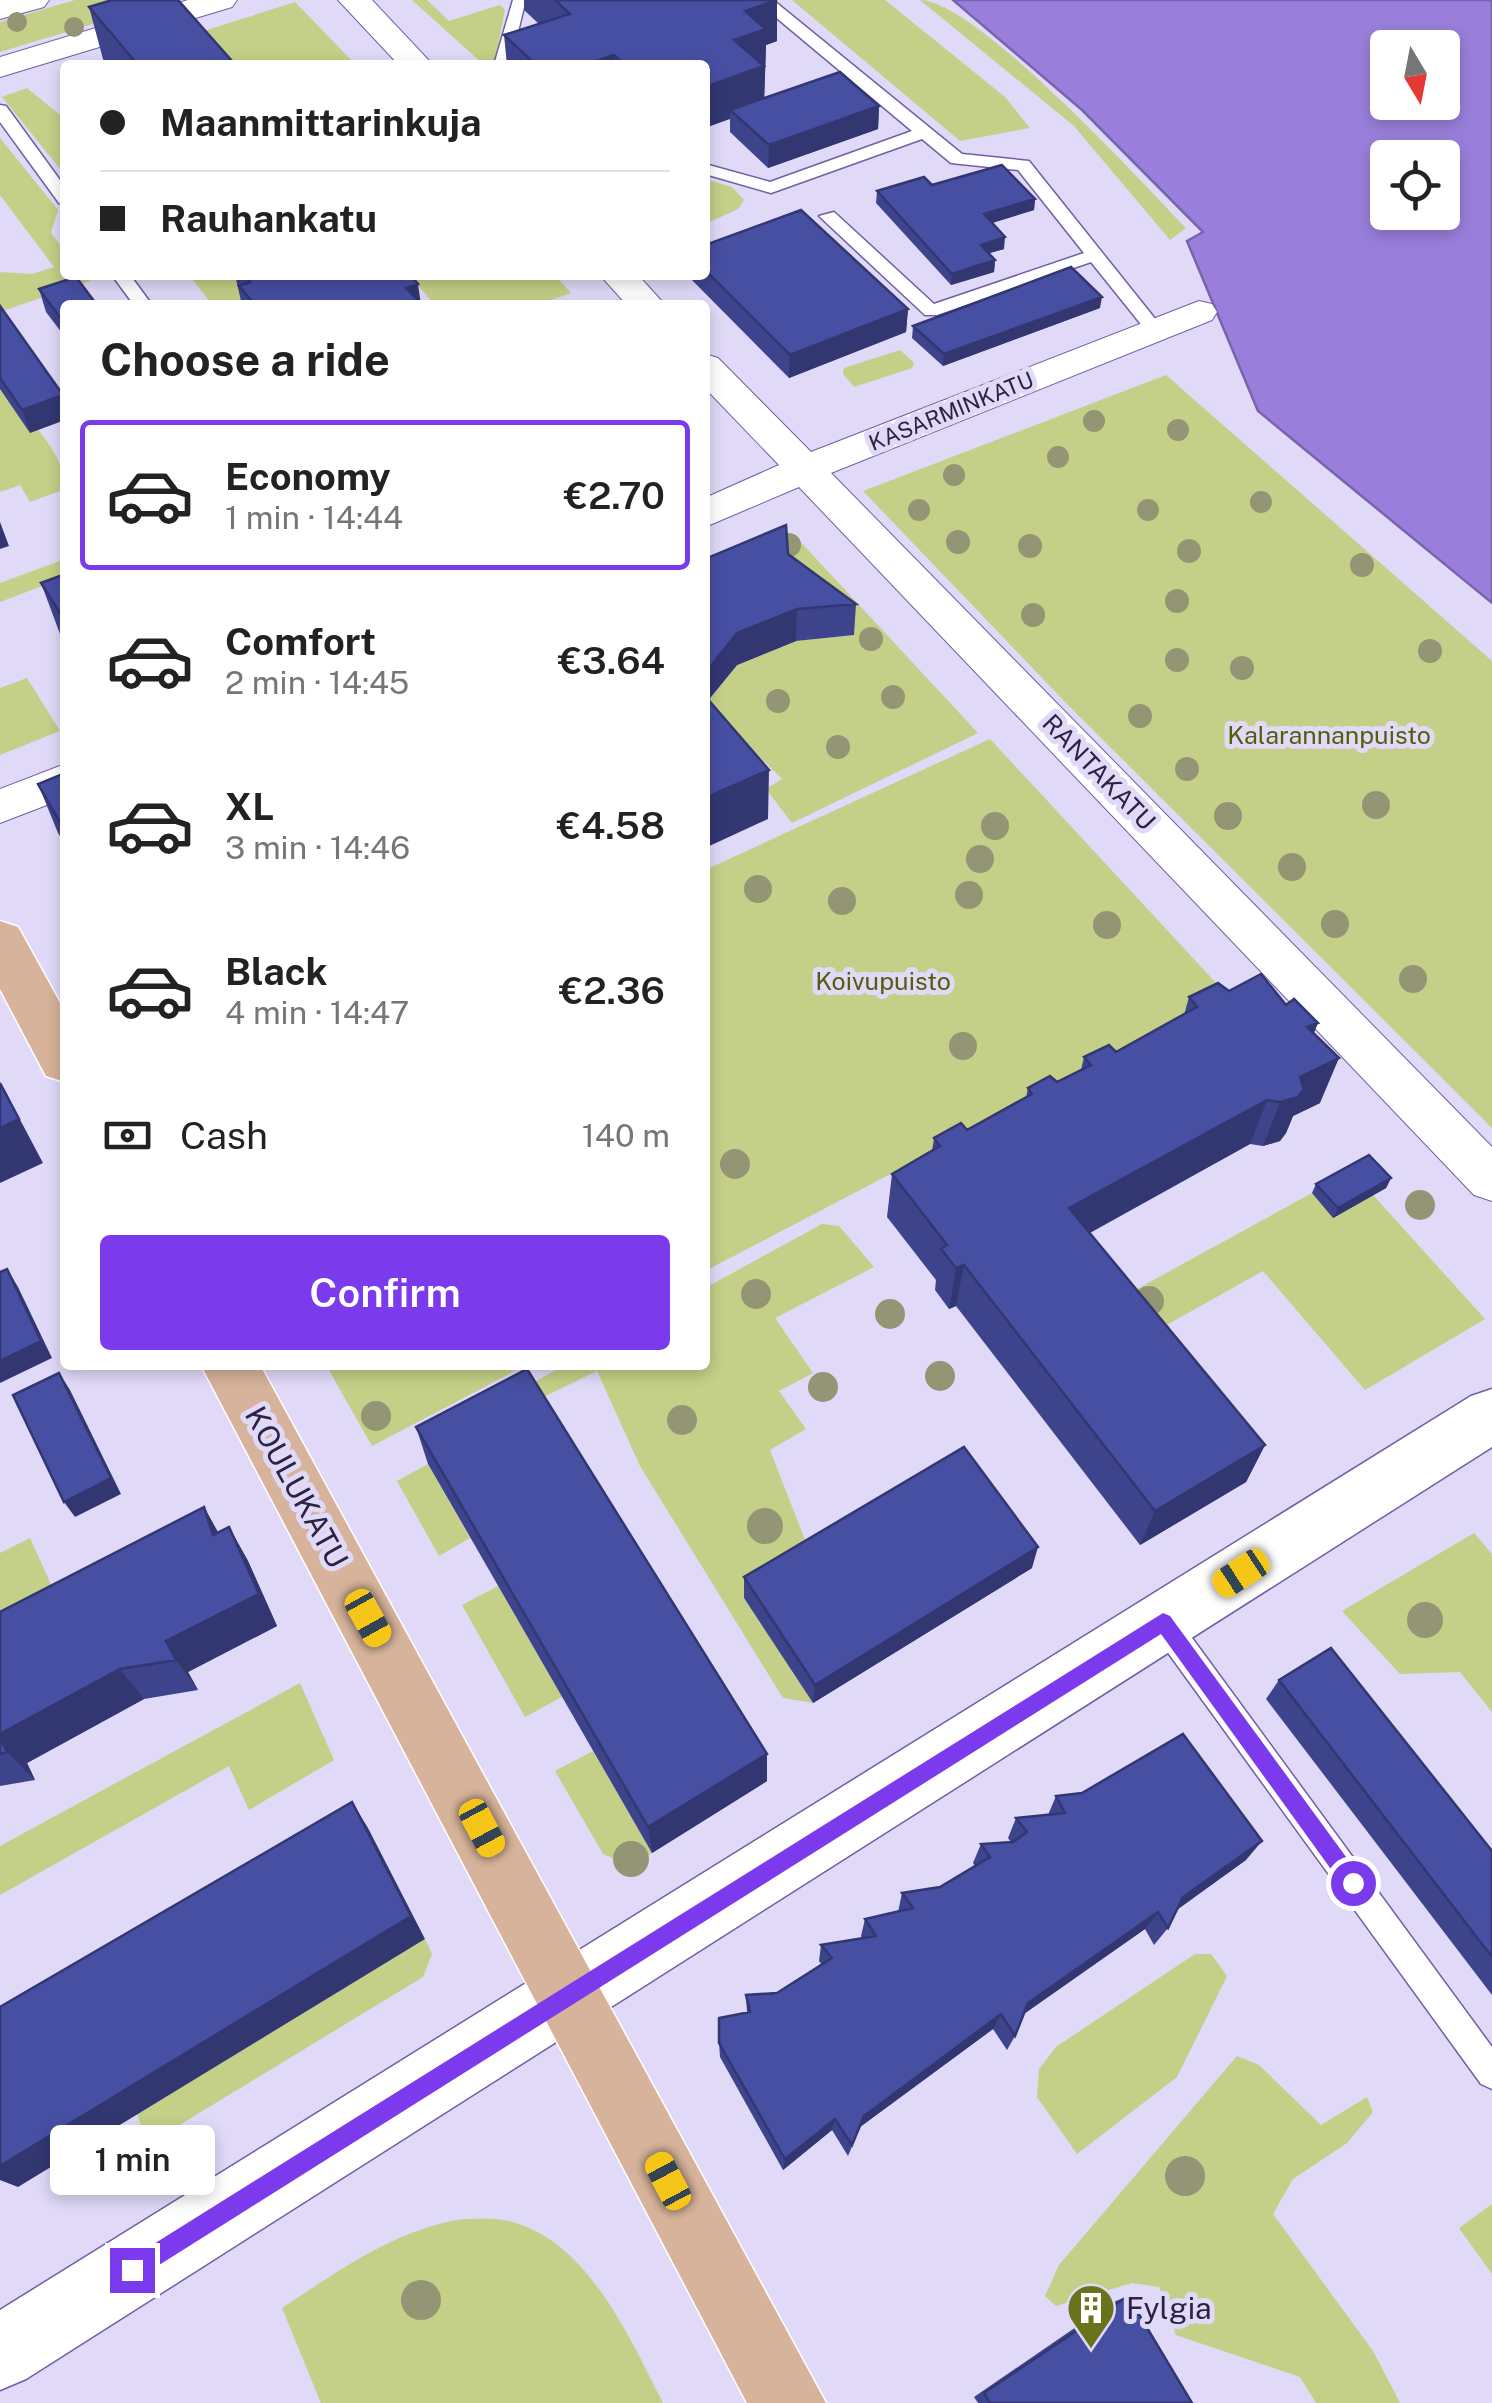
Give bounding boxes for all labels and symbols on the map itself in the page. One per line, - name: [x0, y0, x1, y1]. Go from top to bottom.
- north arrow: [1370, 30, 1460, 120]
- street label: KASARMINKATU: [865, 366, 1037, 456]
- street label: RANTAKATU: [1036, 708, 1162, 836]
- park label: Kalarannanpuisto: [1227, 720, 1431, 750]
- park label: Koivupuisto: [815, 966, 951, 996]
- street label: KOULUKATU: [238, 1400, 356, 1574]
- car: [1208, 1544, 1274, 1602]
- car: [340, 1584, 396, 1652]
- car: [455, 1794, 509, 1862]
- route start: [1331, 1861, 1376, 1906]
- callout: 1 min: [49, 2125, 214, 2195]
- car: [641, 2147, 695, 2215]
- route end: [110, 2248, 155, 2293]
- building icon: Fylgia: [1065, 2282, 1117, 2350]
- place label: Fylgia: [1126, 2290, 1212, 2326]

